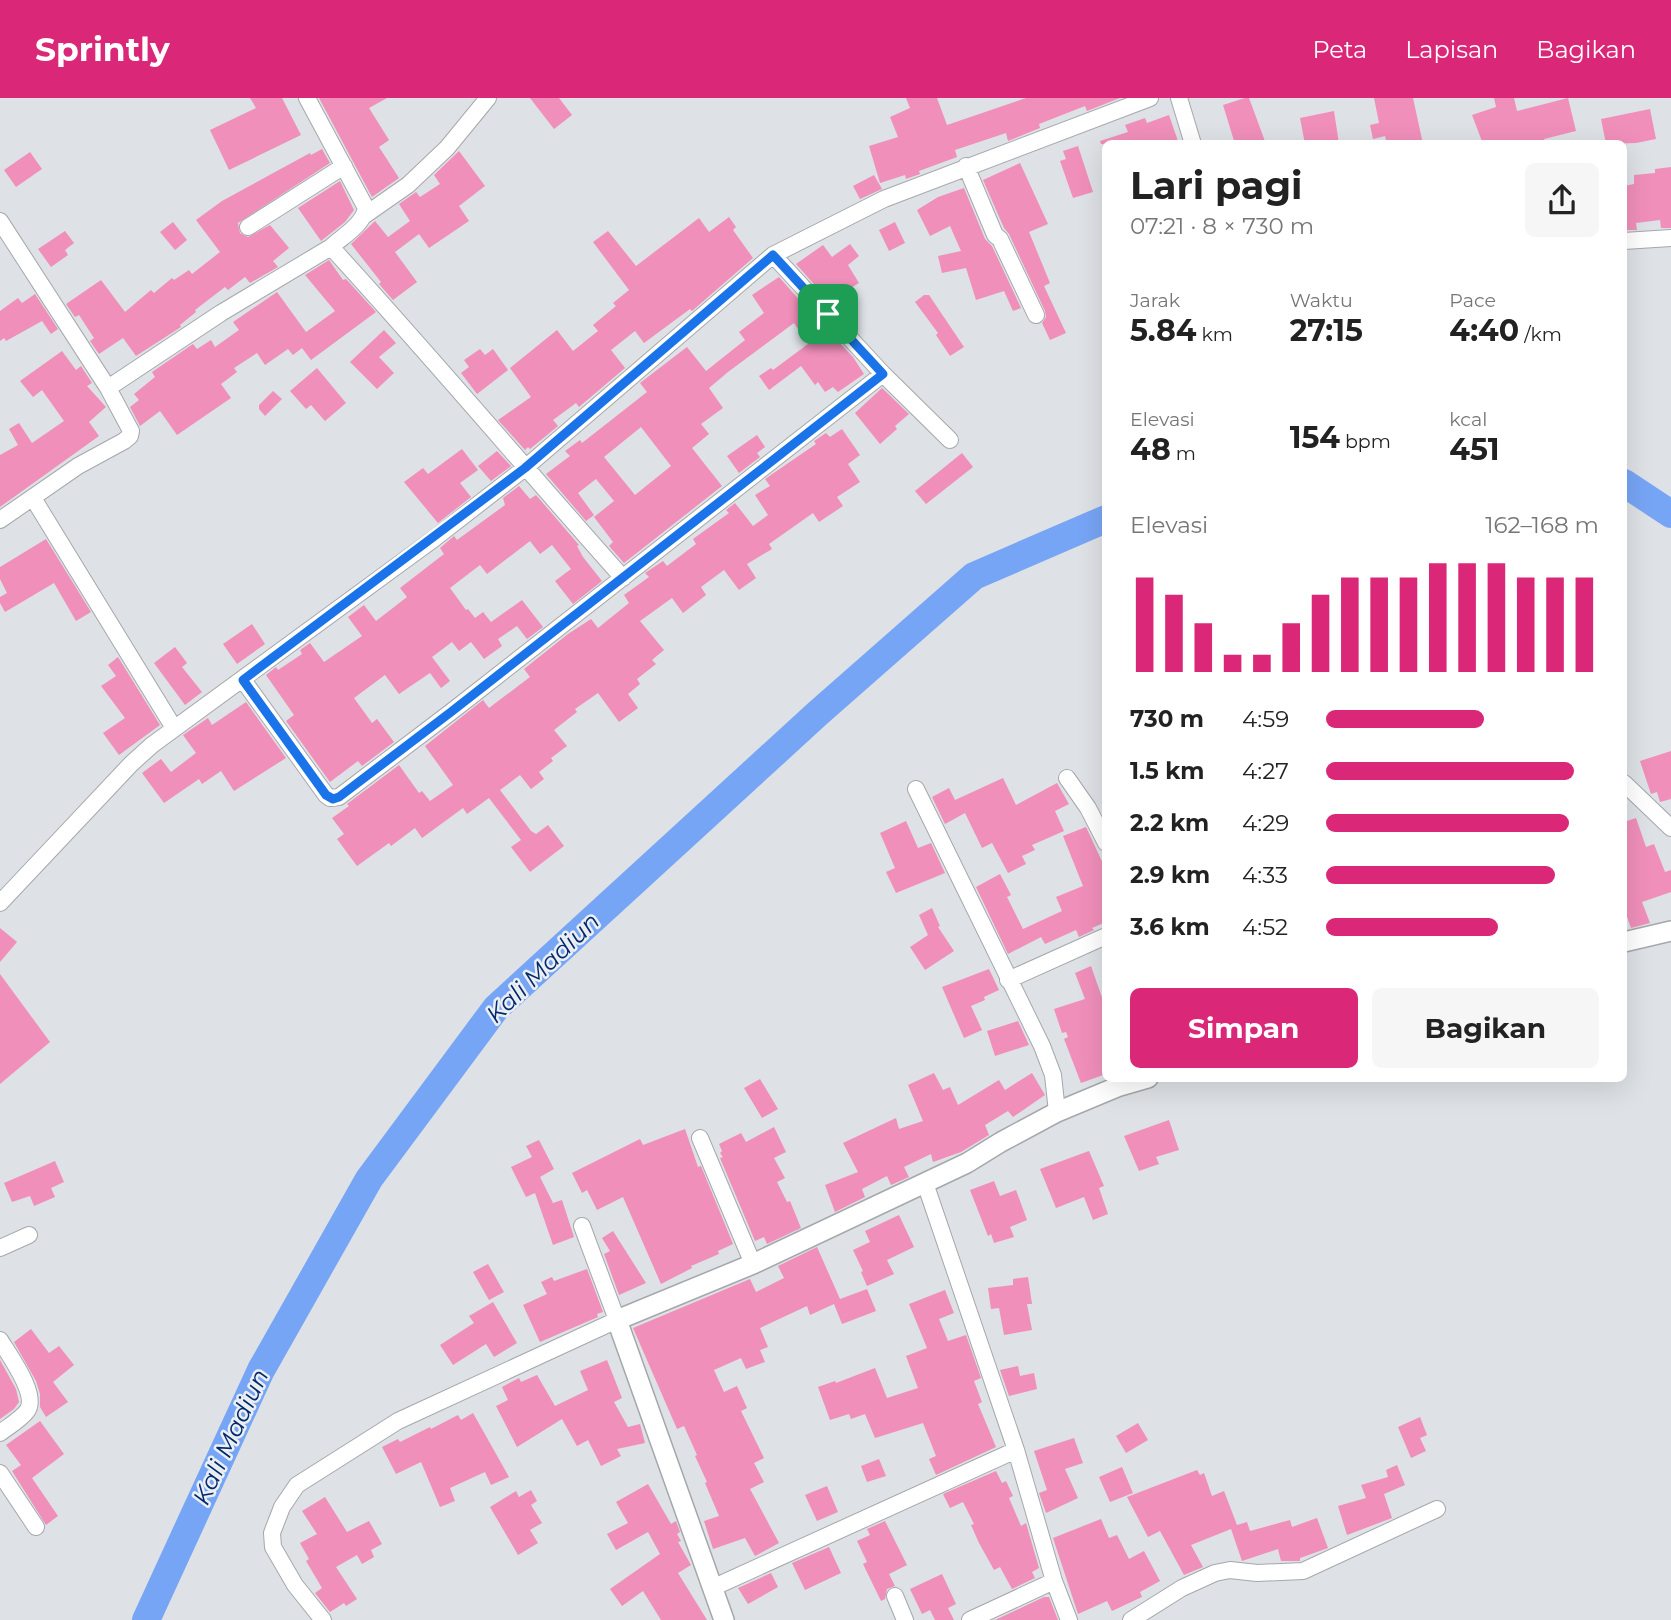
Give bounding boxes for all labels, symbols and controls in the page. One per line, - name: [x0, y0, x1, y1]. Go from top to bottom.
- text: Sprintly: [35, 29, 170, 69]
- text: Peta: [1312, 35, 1367, 64]
- text: Lapisan: [1405, 35, 1498, 64]
- text: Bagikan: [1536, 35, 1636, 64]
- text: Lari pagi: [1130, 162, 1303, 209]
- button: share: [1525, 163, 1599, 237]
- text: 07:21 · 8 × 730 m: [1130, 212, 1314, 240]
- pin: [798, 284, 858, 344]
- text: Jarak: [1130, 289, 1180, 312]
- text: Waktu: [1290, 289, 1353, 312]
- text: Pace: [1449, 289, 1496, 312]
- icon: arrive: [809, 295, 847, 333]
- text: 5.84: [1130, 312, 1196, 349]
- text: 27:15: [1290, 312, 1363, 349]
- text: 4:40: [1449, 312, 1519, 349]
- text: km: [1196, 323, 1233, 346]
- text: /km: [1519, 323, 1562, 346]
- text: Elevasi: [1130, 408, 1195, 431]
- text: kcal: [1449, 408, 1487, 431]
- text: 154: [1290, 419, 1340, 456]
- text: bpm: [1340, 430, 1391, 453]
- text: 48: [1130, 431, 1171, 468]
- text: 451: [1449, 431, 1500, 468]
- text: m: [1171, 442, 1196, 465]
- text: Elevasi: [1130, 511, 1208, 539]
- text: 162–168 m: [1485, 511, 1599, 539]
- text: 730 m: [1130, 705, 1204, 733]
- text: 4:59: [1242, 705, 1289, 733]
- text: 1.5 km: [1130, 757, 1204, 785]
- text: 4:27: [1242, 757, 1289, 785]
- text: 2.2 km: [1130, 809, 1209, 837]
- text: 4:29: [1242, 809, 1289, 837]
- text: 2.9 km: [1130, 861, 1210, 889]
- text: 4:33: [1242, 861, 1288, 889]
- water label: Kali Madiun: [480, 906, 605, 1029]
- text: 3.6 km: [1130, 913, 1210, 941]
- text: 4:52: [1242, 913, 1288, 941]
- button: Simpan: [1130, 988, 1358, 1068]
- button: Bagikan: [1372, 988, 1599, 1068]
- water label: Kali Madiun: [187, 1364, 275, 1509]

